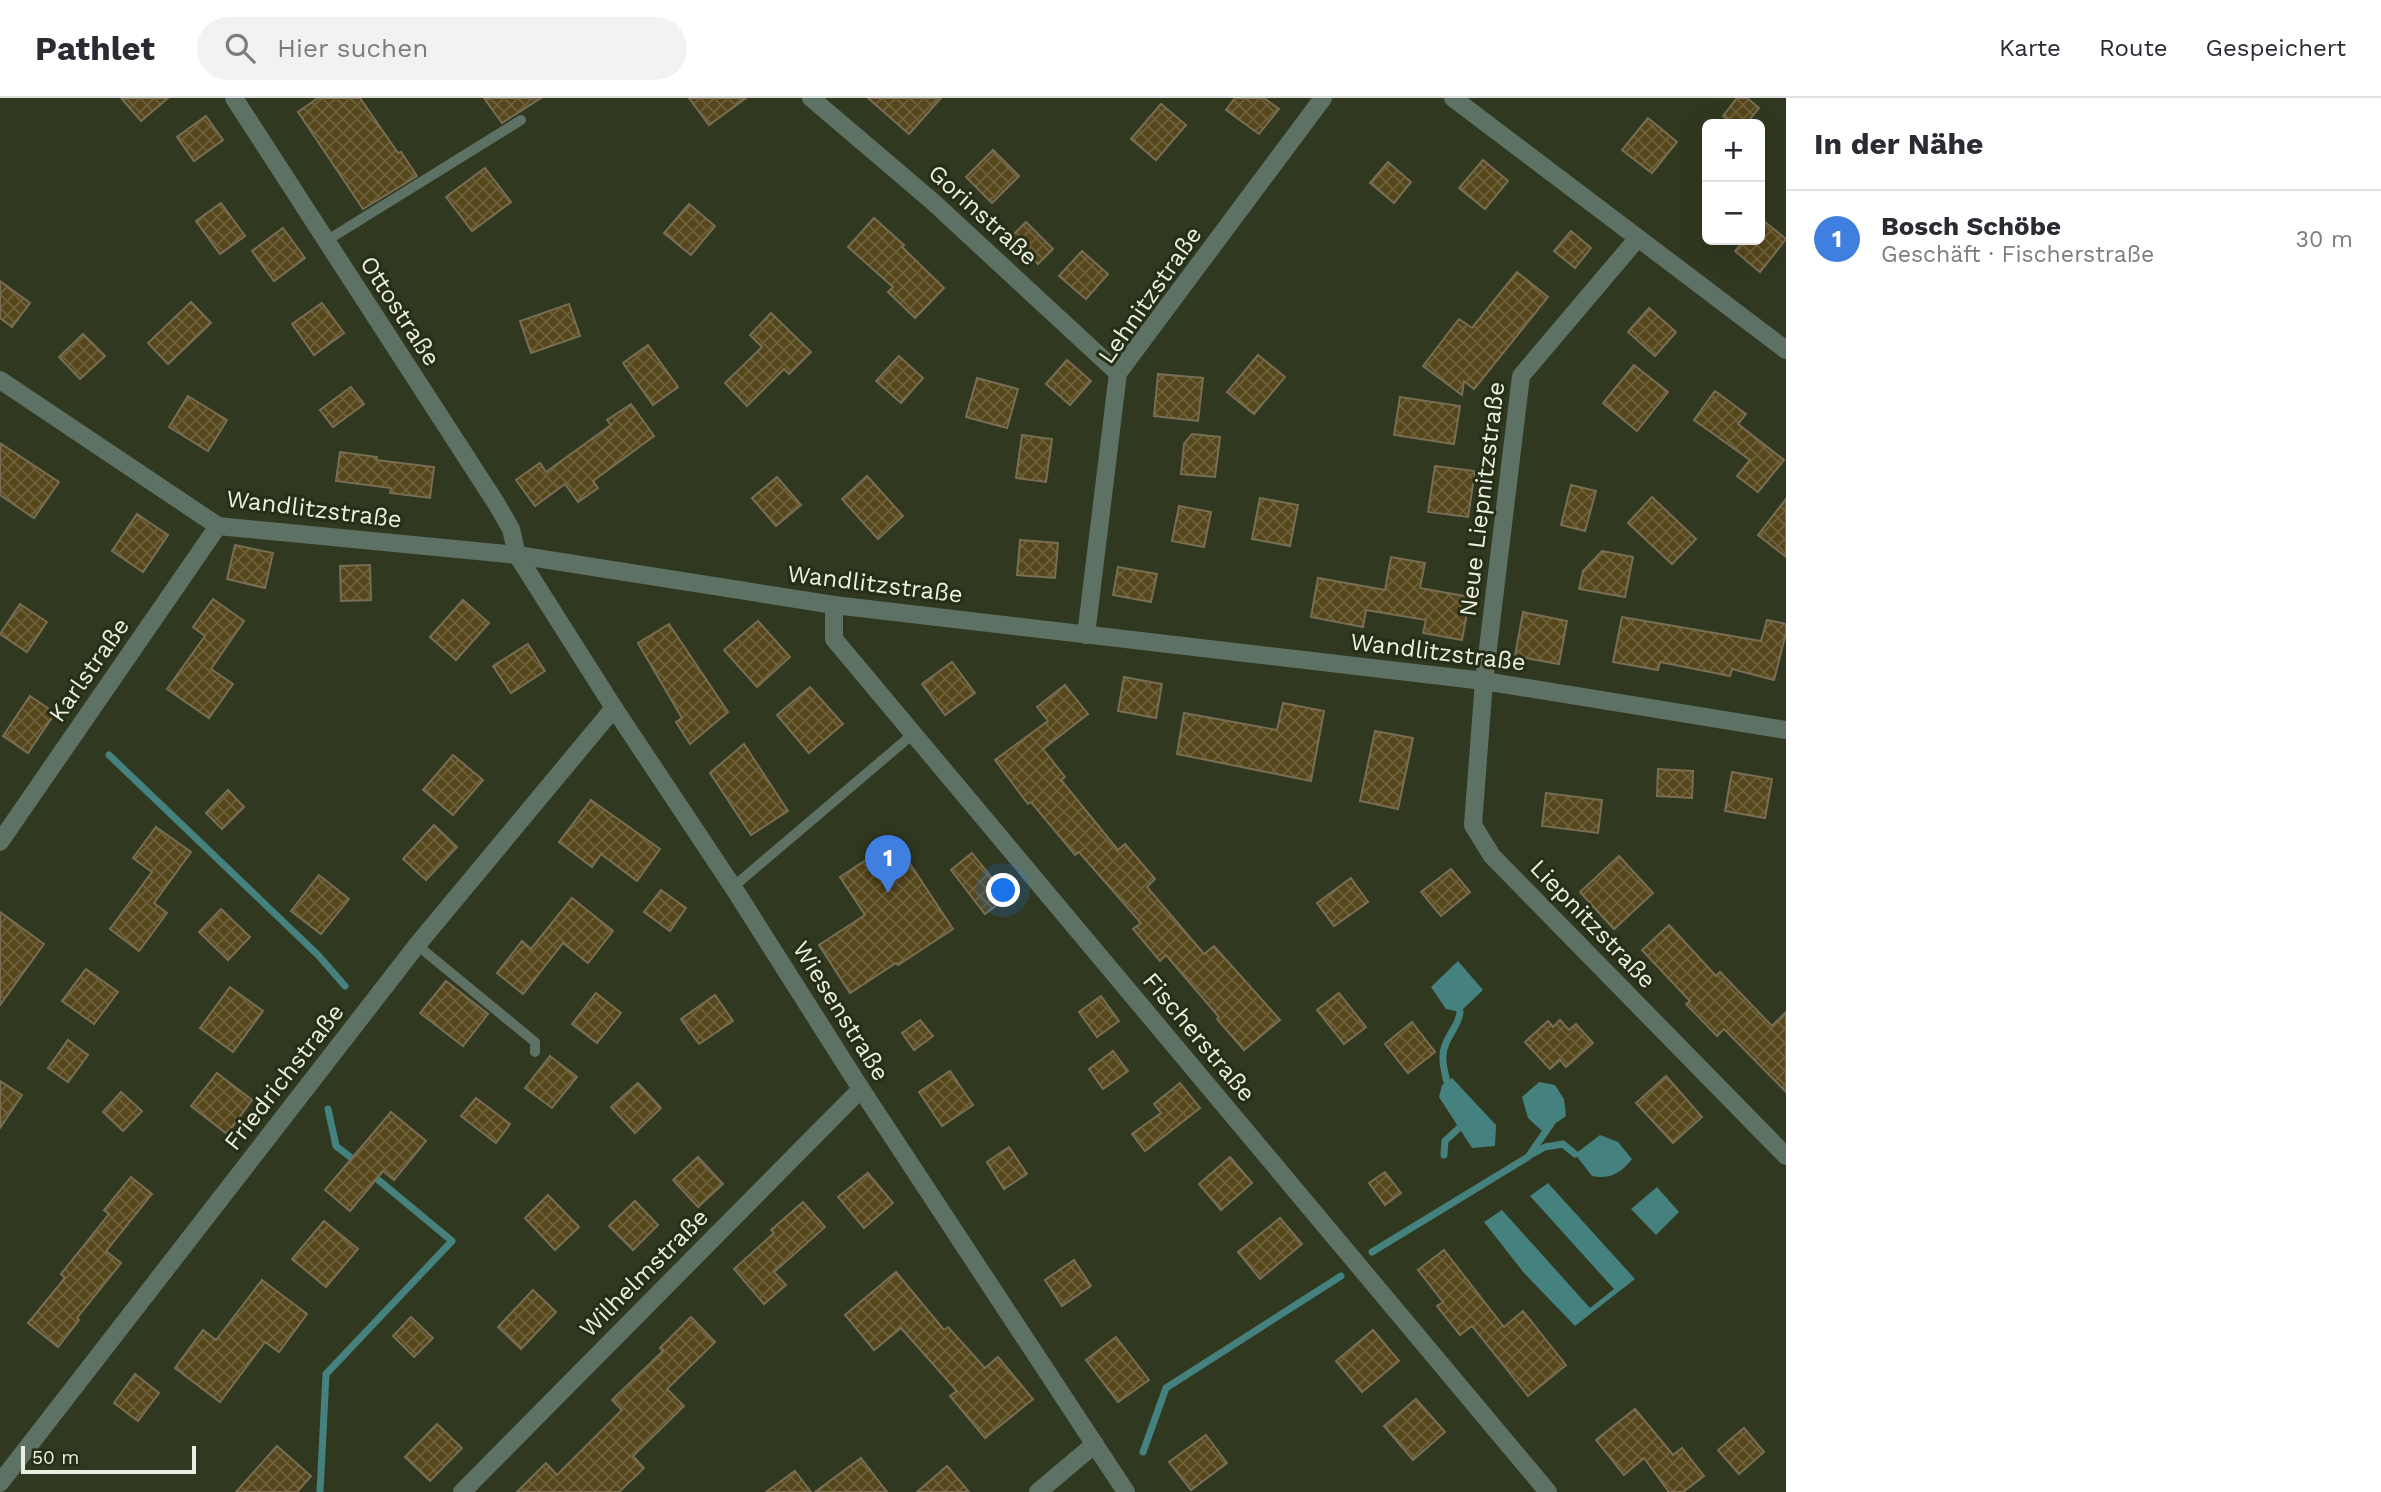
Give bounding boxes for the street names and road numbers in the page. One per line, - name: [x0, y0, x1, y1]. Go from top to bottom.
- street label: Gorinstraße: [923, 159, 1043, 271]
- street label: Lehnitzstraße: [1092, 221, 1208, 369]
- street label: Ottostraße: [354, 251, 446, 371]
- street label: Neue Liepnitzstraße: [1454, 380, 1510, 618]
- street label: Wandlitzstraße: [225, 484, 403, 534]
- street label: Wandlitzstraße: [786, 559, 964, 609]
- street label: Karlstraße: [43, 613, 135, 727]
- street label: Wandlitzstraße: [1349, 627, 1527, 677]
- street label: Liepnitzstraße: [1525, 854, 1661, 994]
- street label: Wiesenstraße: [787, 936, 895, 1086]
- street label: Fischerstraße: [1137, 967, 1261, 1107]
- street label: Friedrichstraße: [218, 998, 350, 1156]
- street label: Wilhelmstraße: [574, 1203, 714, 1343]

